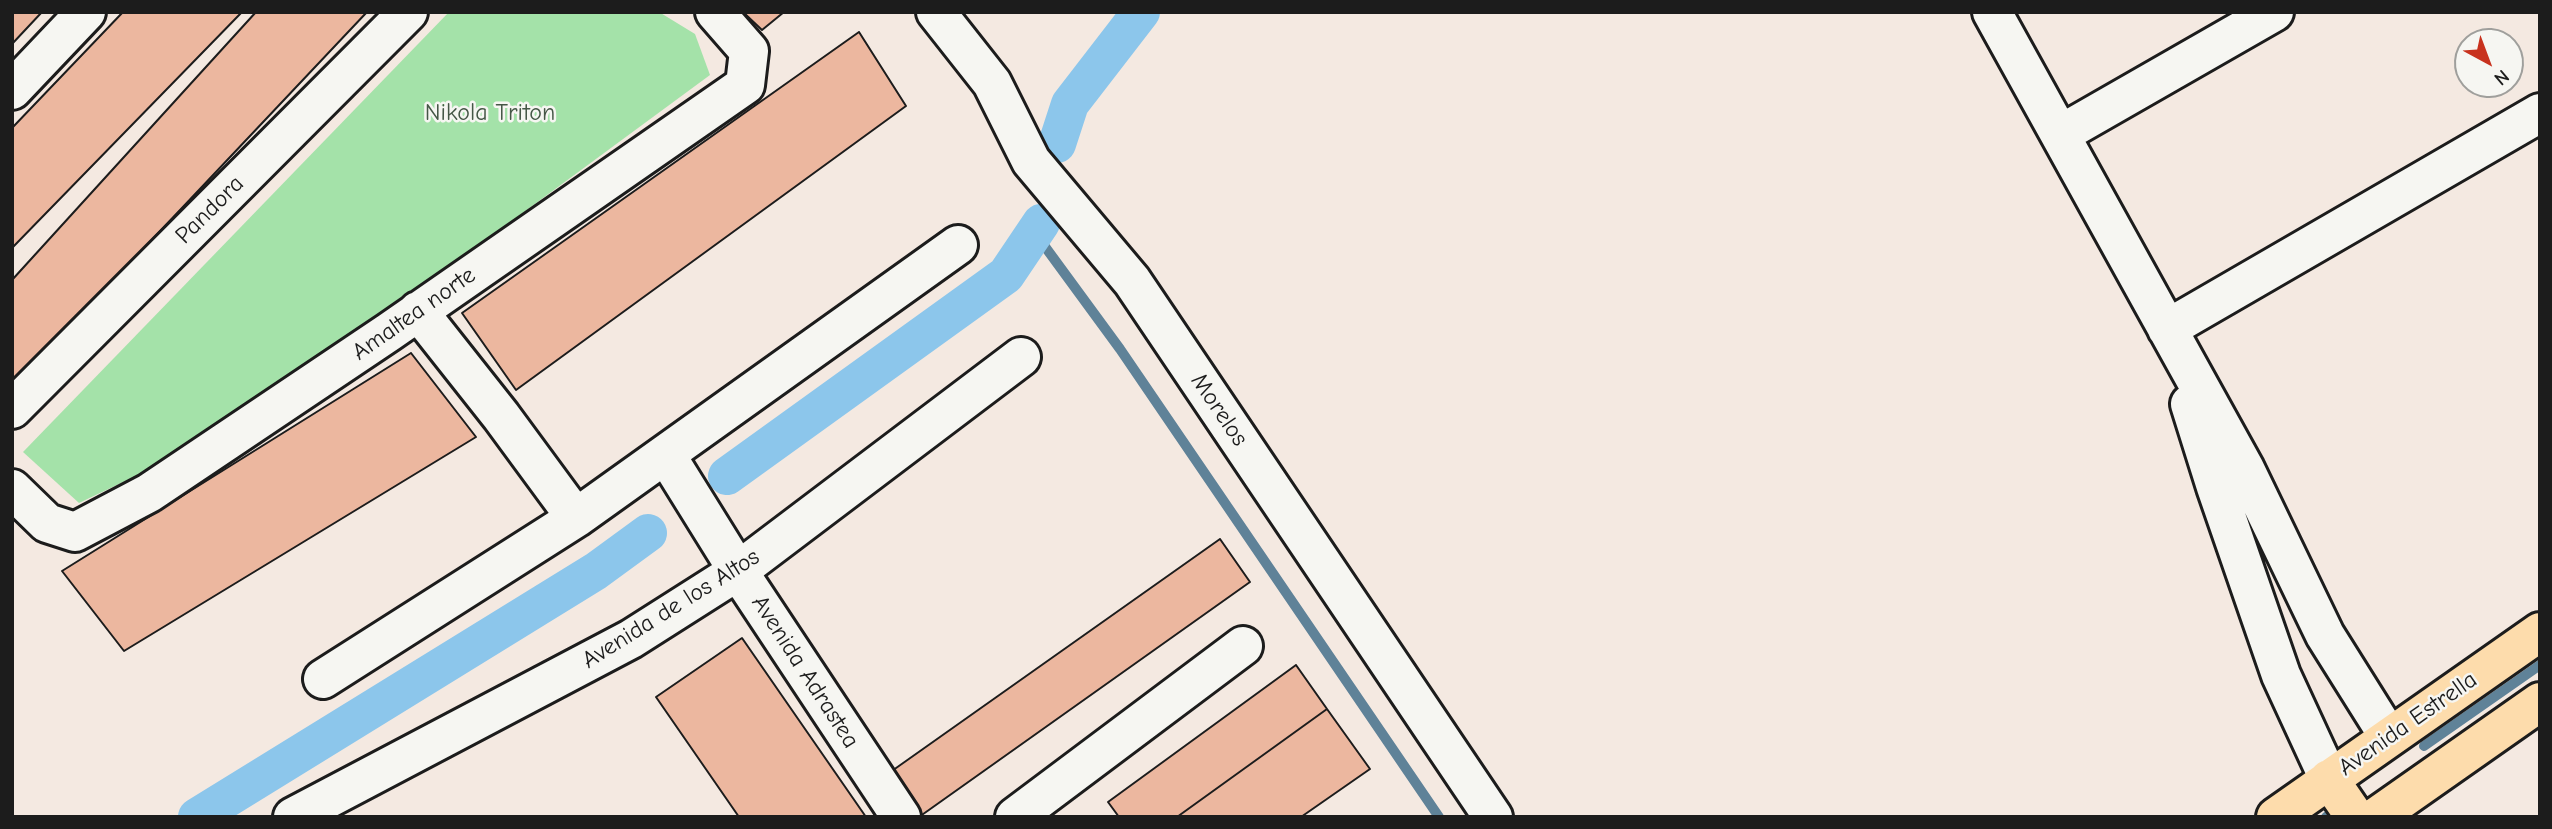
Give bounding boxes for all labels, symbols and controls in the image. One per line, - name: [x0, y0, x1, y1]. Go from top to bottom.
- north arrow: [2454, 28, 2524, 98]
- text: N: [2490, 65, 2513, 90]
- park label: Nikola Triton: [425, 99, 555, 127]
- street label: Pandora: [170, 170, 250, 250]
- street label: Amaltea norte: [347, 261, 481, 367]
- street label: Morelos: [1184, 368, 1254, 452]
- street label: Avenida de los Altos: [577, 543, 765, 675]
- street label: Avenida Adrastea: [745, 590, 865, 754]
- street label: Avenida Estrella: [2333, 666, 2483, 782]

